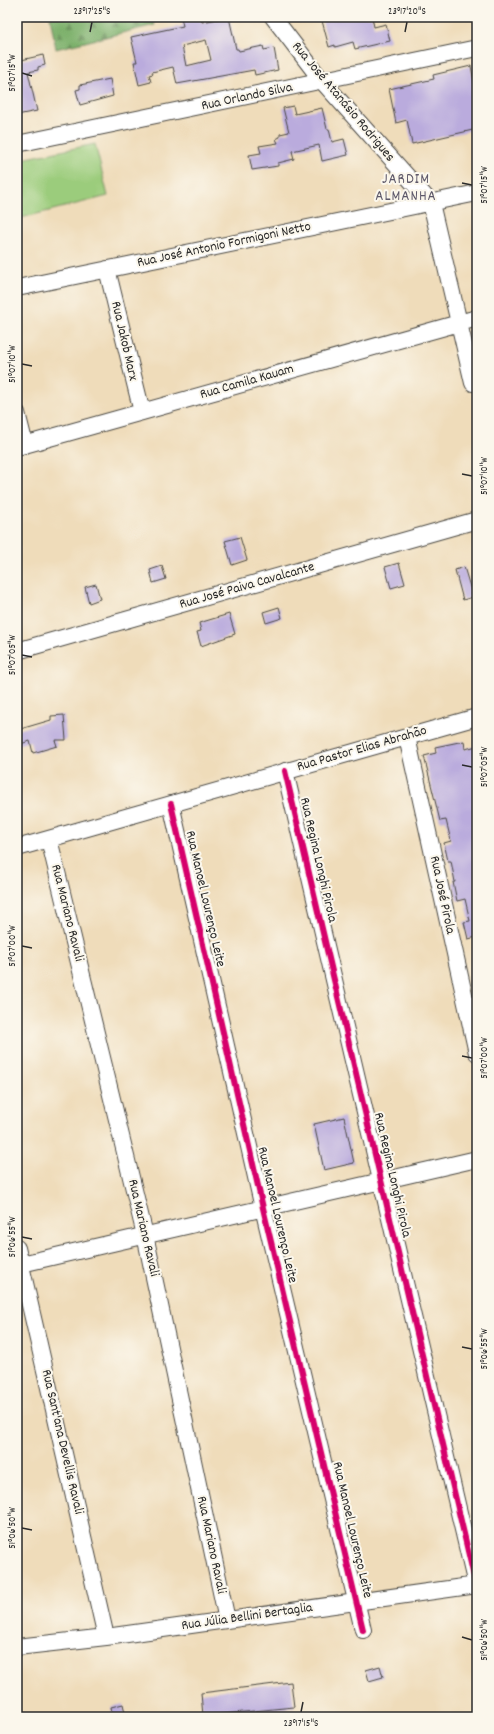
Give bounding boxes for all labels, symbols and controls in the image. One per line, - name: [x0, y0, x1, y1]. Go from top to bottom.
- text: 23°17'25"S: [74, 5, 110, 19]
- text: 23°17'20"S: [388, 5, 426, 19]
- street label: Rua José Atanásio Rodrigues: [287, 38, 399, 166]
- text: 51°07'15"W: [6, 54, 20, 92]
- street label: Rua Orlando Silva: [200, 77, 295, 116]
- text: 51°07'15"W: [478, 166, 492, 204]
- district label: JARDIM ALMANHA: [375, 169, 437, 208]
- street label: Rua José Antonio Formigoni Netto: [135, 217, 313, 273]
- street label: Rua Jakob Marx: [105, 299, 143, 383]
- text: 51°07'10"W: [6, 345, 20, 383]
- street label: Rua Camila Kauam: [198, 359, 296, 405]
- text: 51°07'10"W: [478, 457, 492, 495]
- street label: Rua José Paiva Cavalcante: [177, 557, 317, 615]
- text: 51°07'05"W: [6, 634, 20, 675]
- street label: Rua Pastor Elias Abrahão: [295, 721, 429, 777]
- text: 51°07'05"W: [478, 746, 492, 787]
- street label: Rua Regina Longhi Pirola: [294, 796, 342, 925]
- street label: Rua Manoel Lourenço Leite: [180, 829, 230, 969]
- street label: Rua José Pirola: [424, 854, 460, 936]
- street label: Rua Mariano Ravali: [45, 862, 89, 964]
- text: 51°07'00"W: [6, 925, 20, 967]
- text: 51°07'00"W: [478, 1037, 492, 1079]
- street label: Rua Regina Longhi Pirola: [368, 1111, 416, 1240]
- street label: Rua Manoel Lourenço Leite: [252, 1145, 302, 1285]
- street label: Rua Mariano Ravali: [122, 1177, 164, 1279]
- text: 51°06'55"W: [6, 1216, 20, 1257]
- text: 51°06'55"W: [478, 1328, 492, 1369]
- street label: Rua Sant'ana Devellis Ravali: [36, 1368, 88, 1517]
- street label: Rua Manoel Lourenço Leite: [327, 1460, 377, 1600]
- street label: Rua Mariano Ravali: [191, 1494, 231, 1596]
- text: 51°06'50"W: [6, 1507, 20, 1549]
- street label: Rua Júlia Bellini Bertaglia: [180, 1598, 314, 1636]
- text: 51°06'50"W: [478, 1619, 492, 1661]
- text: 23°17'15"S: [284, 1717, 318, 1731]

